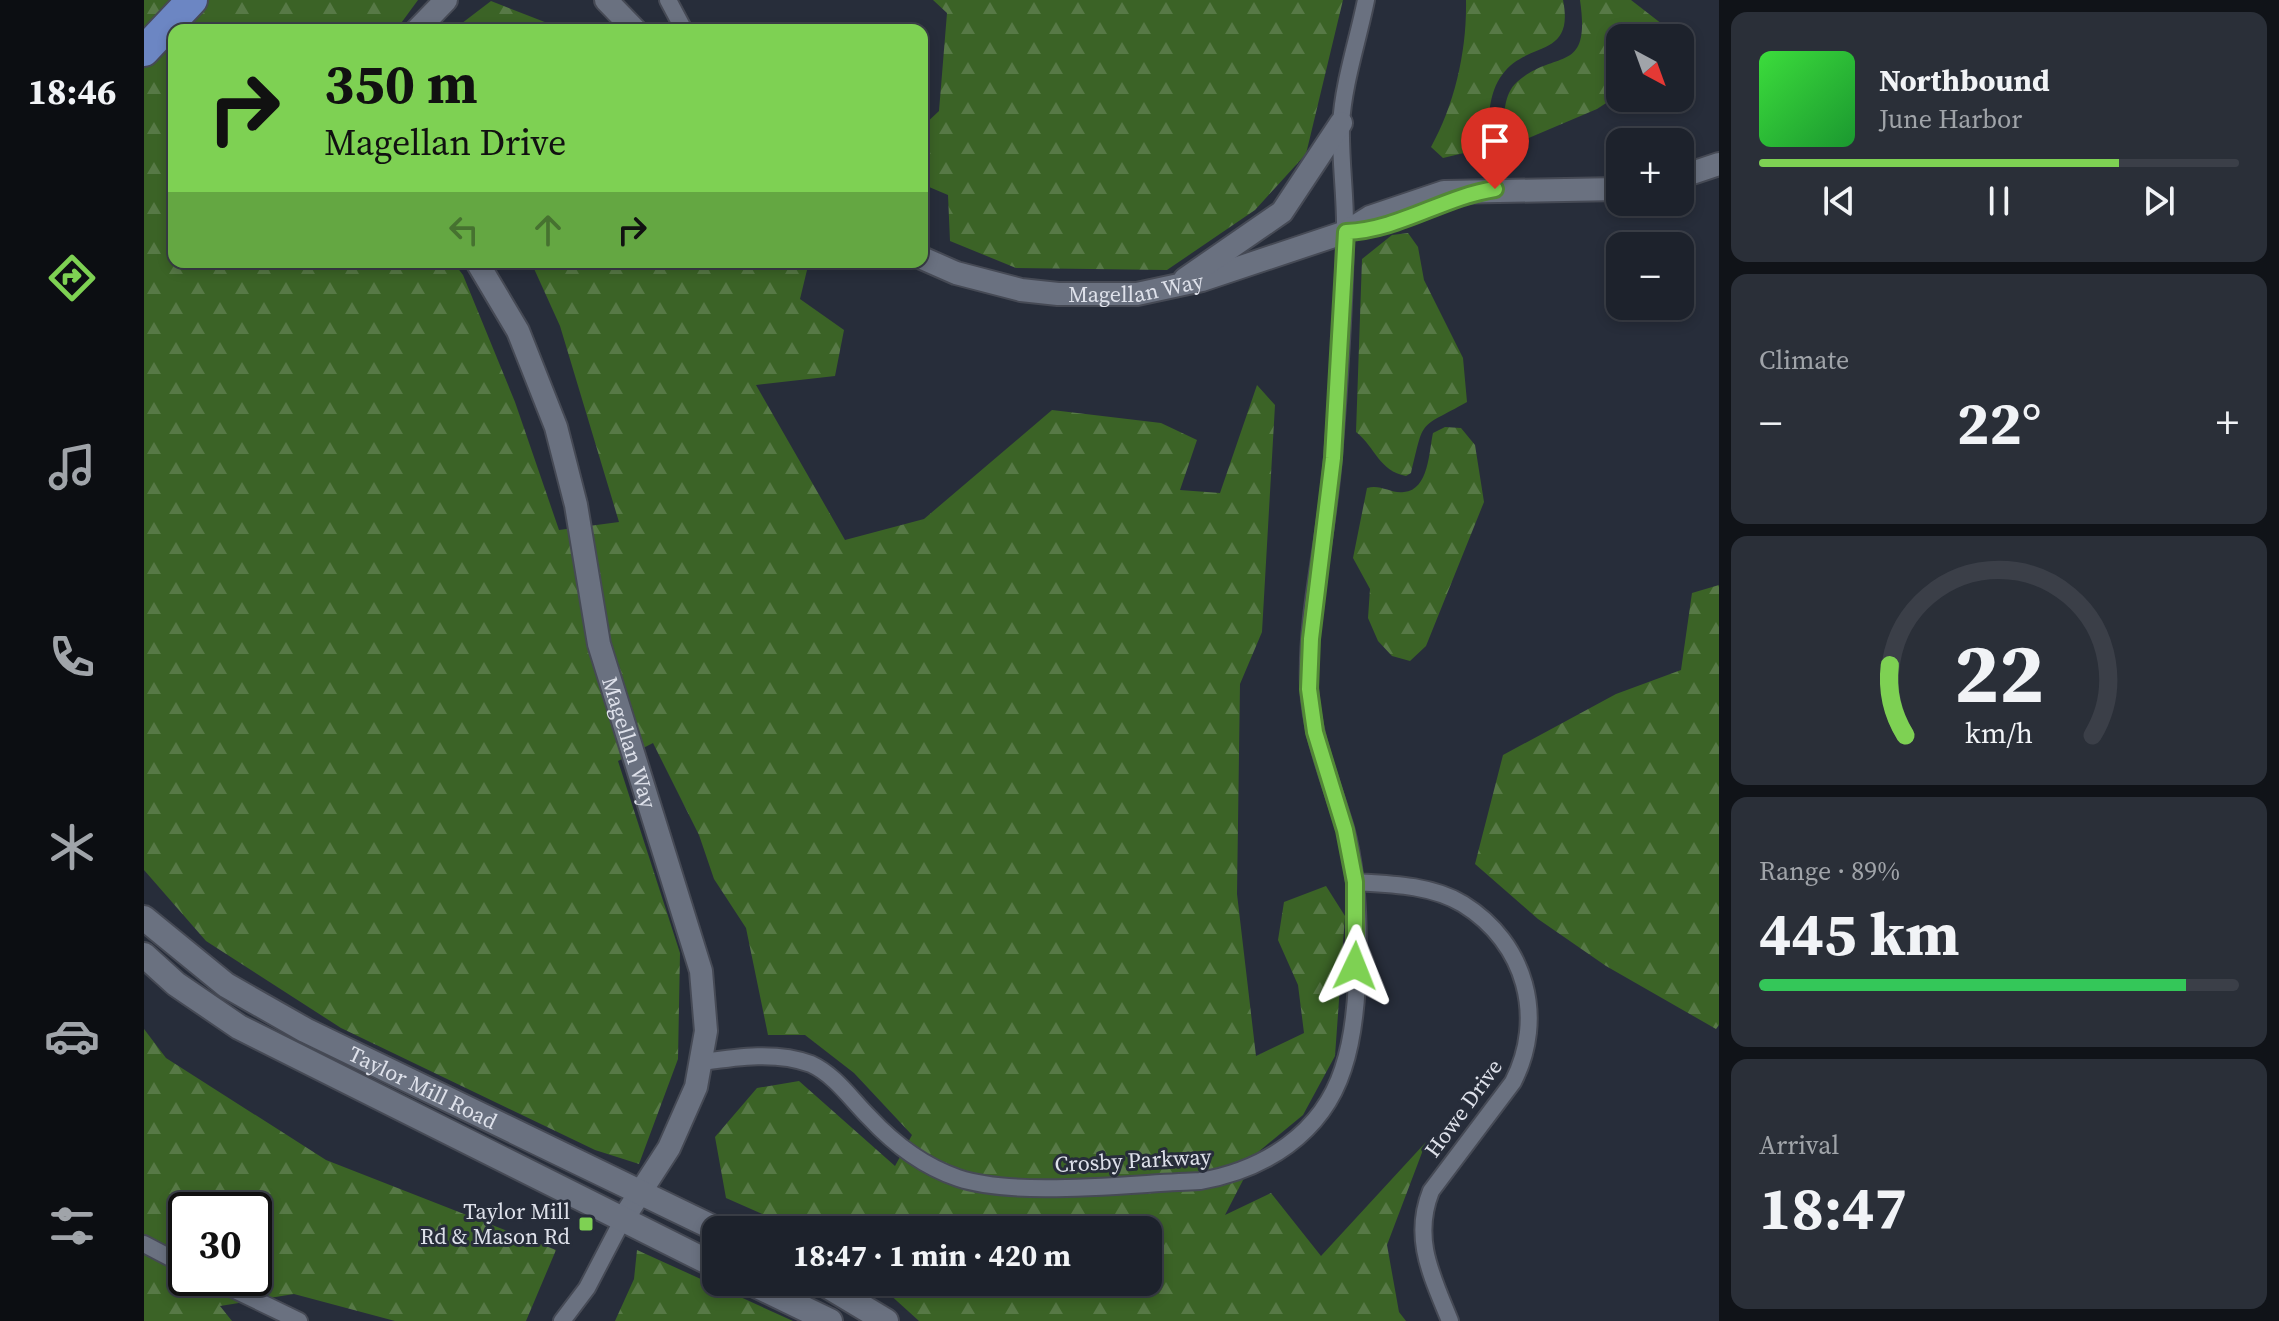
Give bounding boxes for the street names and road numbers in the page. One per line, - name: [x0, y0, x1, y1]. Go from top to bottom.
- street label: Magellan Way: [1068, 265, 1207, 309]
- street label: Magellan Way: [595, 673, 665, 813]
- street label: Taylor Mill Road: [344, 1038, 503, 1136]
- street label: Howe Drive: [1417, 1053, 1509, 1163]
- street label: Crosby Parkway: [1054, 1141, 1213, 1179]

